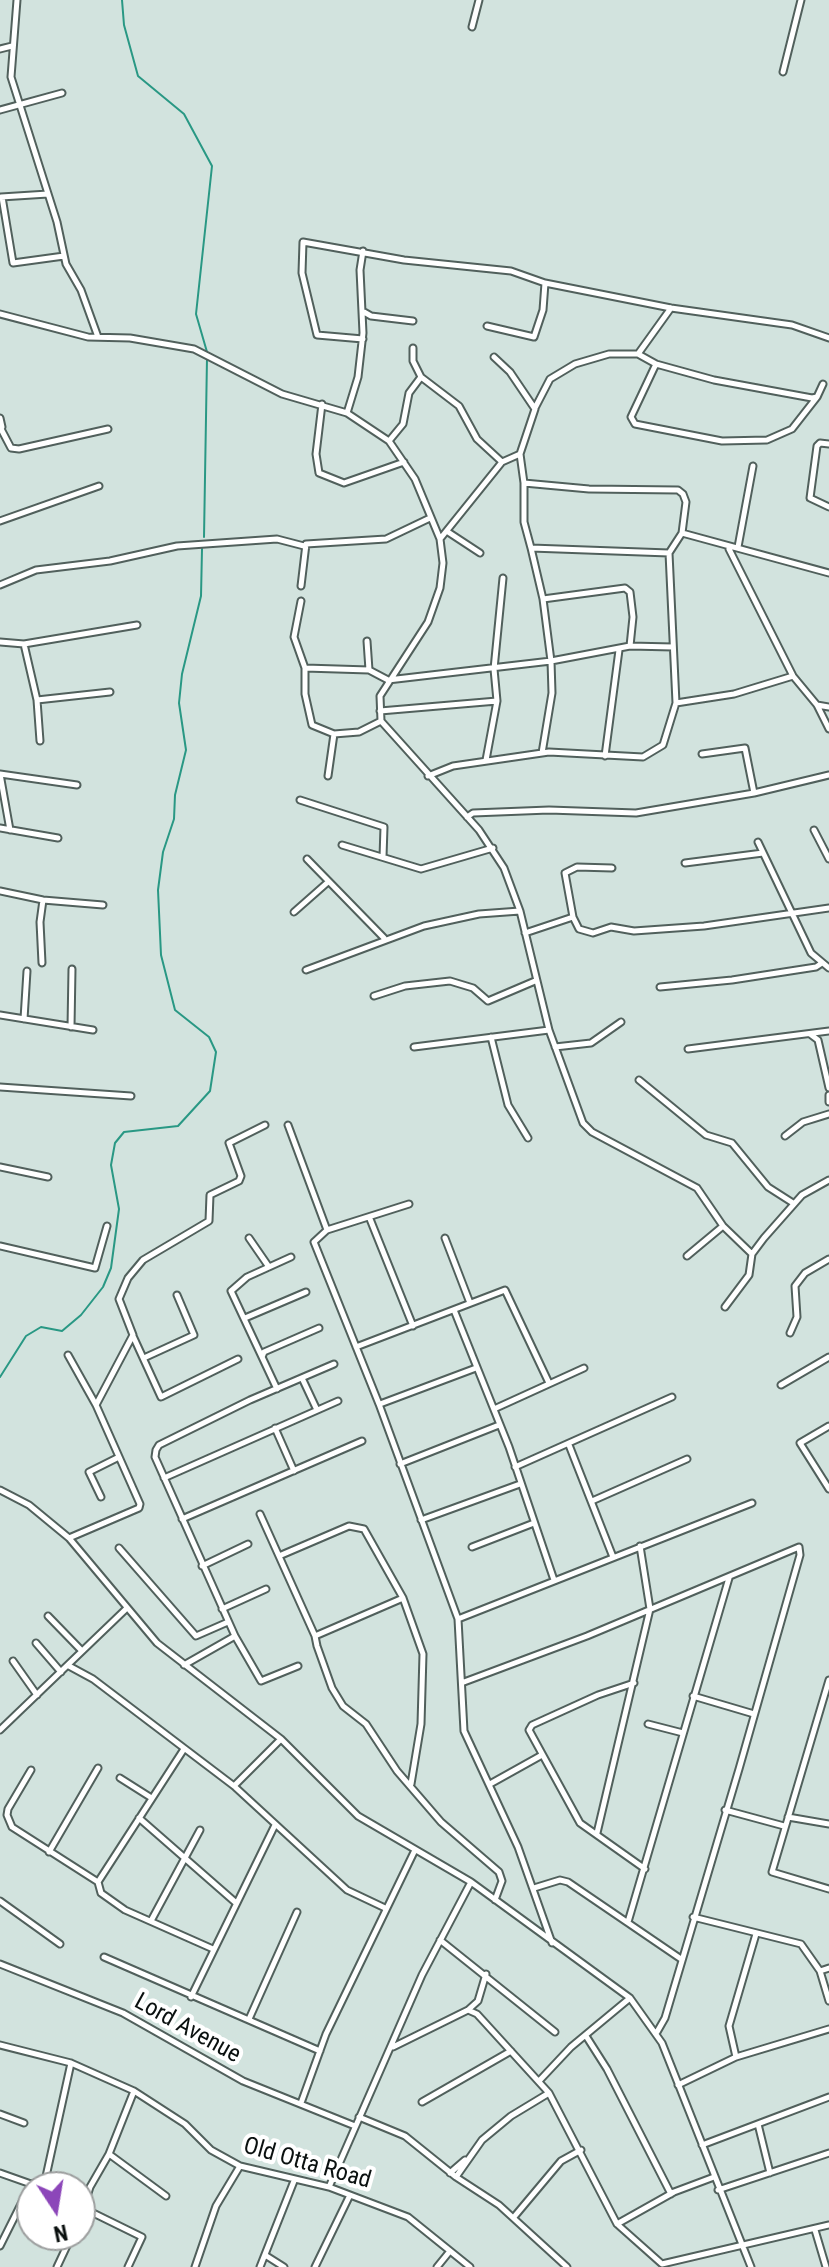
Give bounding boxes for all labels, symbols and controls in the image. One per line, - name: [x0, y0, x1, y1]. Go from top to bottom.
- street label: Lord Avenue: [129, 1988, 245, 2070]
- street label: Old Otta Road: [240, 2132, 374, 2196]
- north arrow: [16, 2171, 96, 2251]
- text: N: [51, 2219, 70, 2247]

